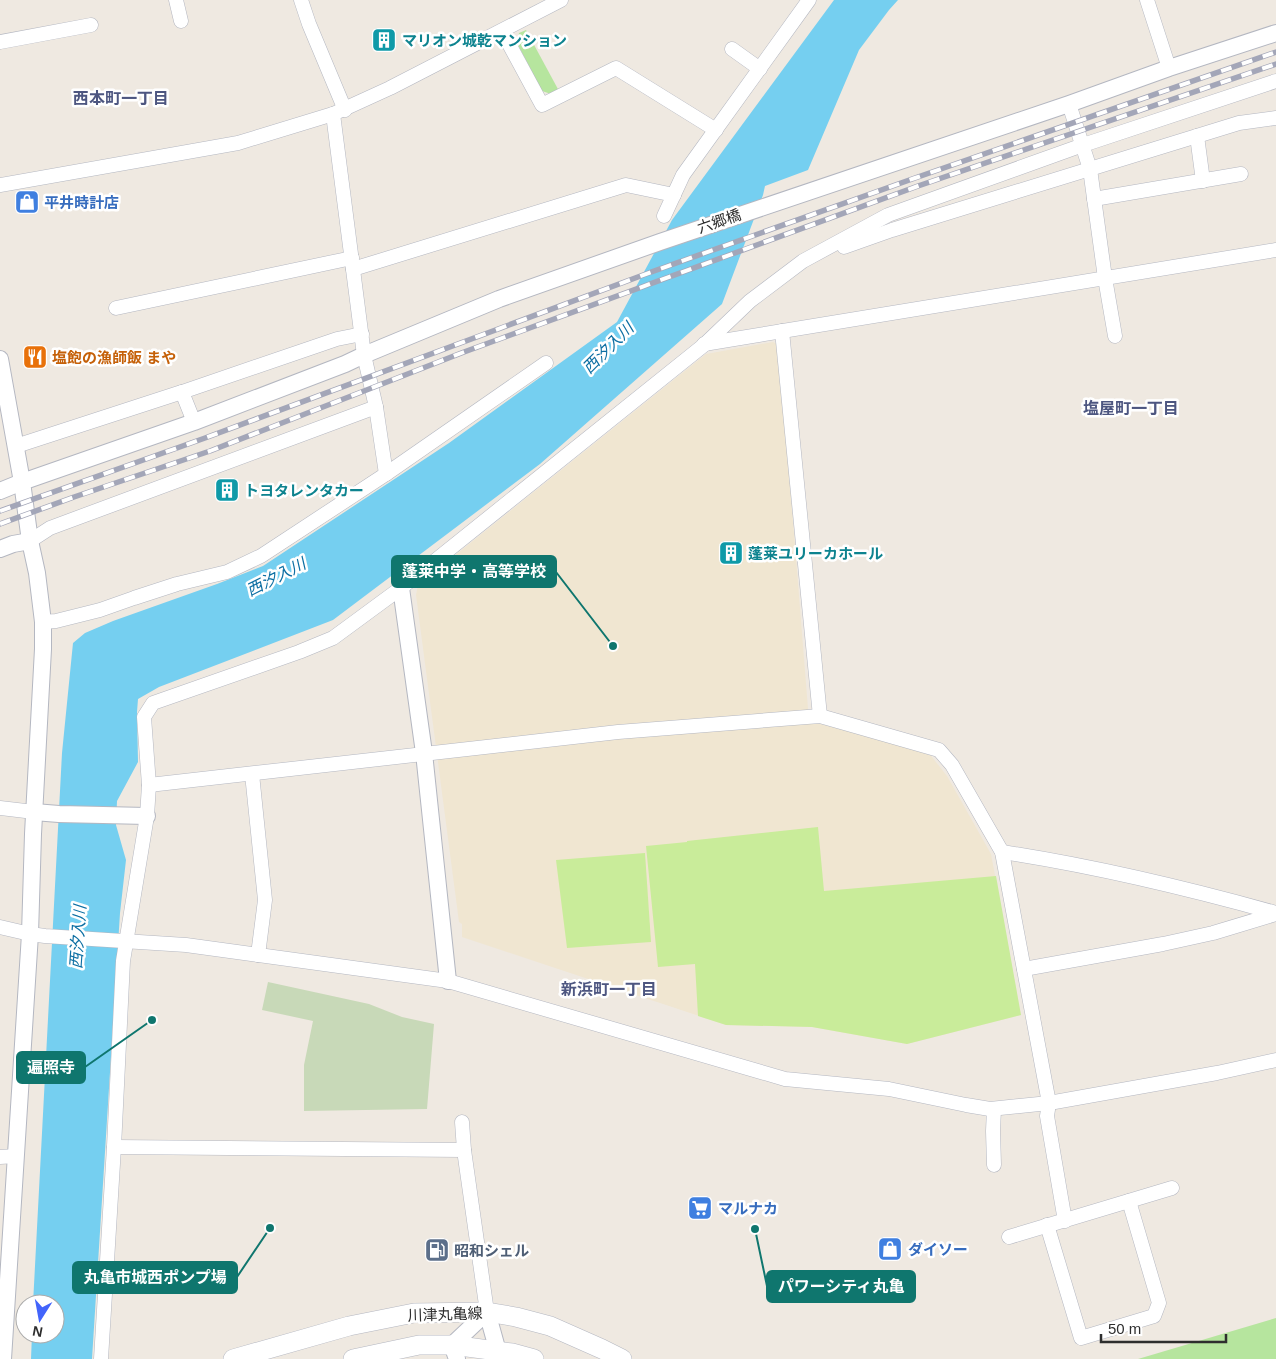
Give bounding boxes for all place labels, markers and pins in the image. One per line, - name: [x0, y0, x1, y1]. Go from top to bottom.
- building icon: マリオン城乾マンション: [371, 27, 397, 53]
- place label: マリオン城乾マンション: [402, 32, 567, 49]
- shop icon: 平井時計店: [14, 189, 40, 215]
- place label: 平井時計店: [44, 194, 119, 211]
- restaurant icon: 塩飽の漁師飯 まや: [22, 344, 48, 370]
- place label: 塩飽の漁師飯 まや: [52, 349, 176, 366]
- building icon: トヨタレンタカー: [214, 477, 240, 503]
- place label: トヨタレンタカー: [244, 482, 364, 499]
- building icon: 蓬莱ユリーカホール: [718, 540, 744, 566]
- place label: 蓬莱ユリーカホール: [748, 545, 883, 562]
- callout: 蓬莱中学・高等学校: [392, 556, 556, 587]
- callout: 遍照寺: [17, 1052, 85, 1083]
- supermarket icon: マルナカ: [687, 1195, 713, 1221]
- place label: マルナカ: [718, 1200, 778, 1217]
- shop icon: ダイソー: [877, 1236, 903, 1262]
- fuel station icon: 昭和シェル: [424, 1237, 450, 1263]
- place label: ダイソー: [908, 1241, 968, 1258]
- place label: 昭和シェル: [454, 1242, 529, 1259]
- callout: 丸亀市城西ポンプ場: [73, 1262, 237, 1293]
- callout: パワーシティ丸亀: [767, 1271, 915, 1302]

